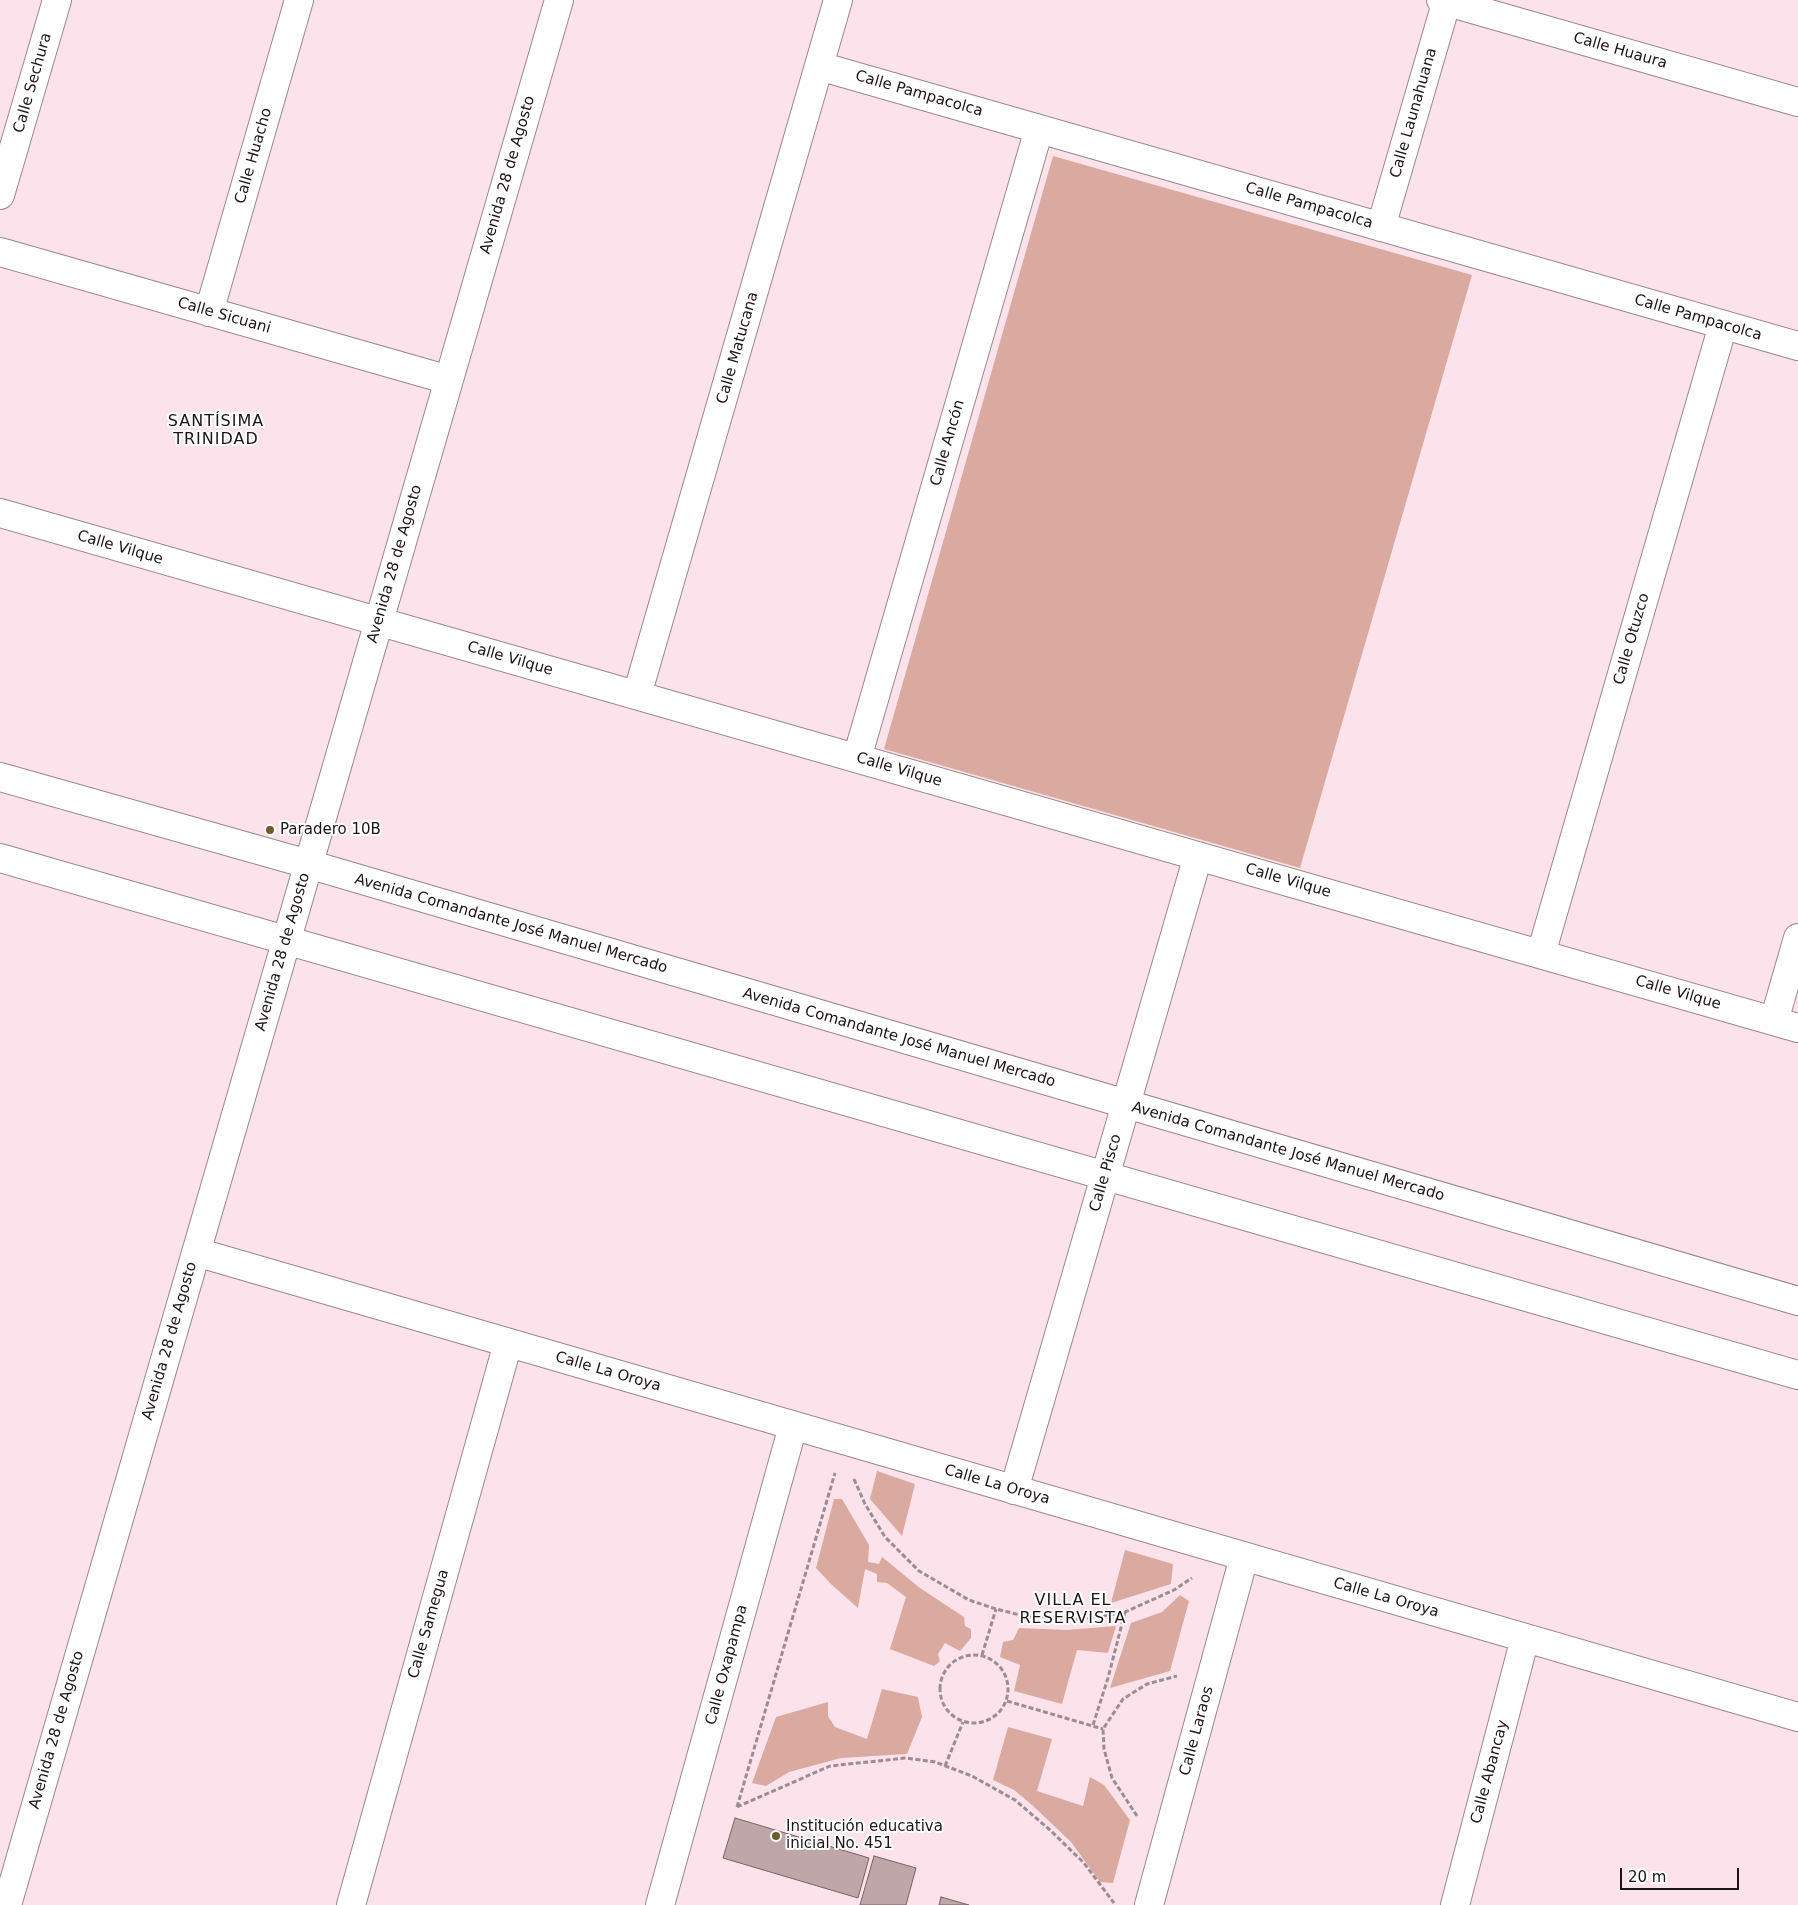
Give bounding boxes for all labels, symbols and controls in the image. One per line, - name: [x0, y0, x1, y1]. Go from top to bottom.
- street label: Calle Huaura: [1571, 29, 1669, 73]
- street label: Calle Sechura: [10, 31, 56, 135]
- street label: Calle Launahuana: [1387, 46, 1441, 180]
- street label: Calle Pampacolca: [853, 67, 985, 121]
- street label: Avenida 28 de Agosto: [477, 94, 539, 256]
- street label: Calle Huacho: [232, 106, 276, 206]
- street label: Calle Pampacolca: [1243, 179, 1375, 233]
- street label: Calle Matucana: [713, 290, 763, 406]
- street label: Calle Pampacolca: [1632, 291, 1764, 345]
- street label: Calle Sicuani: [175, 294, 273, 338]
- street label: Calle Ancón: [927, 398, 969, 488]
- district label: SANTÍSIMA TRINIDAD: [167, 412, 265, 450]
- street label: Avenida 28 de Agosto: [364, 483, 426, 645]
- street label: Calle Vilque: [75, 527, 165, 569]
- street label: Calle Otuzco: [1610, 591, 1654, 687]
- street label: Calle Vilque: [465, 638, 555, 680]
- street label: Calle Vilque: [854, 749, 944, 791]
- place label: Paradero 10B: [280, 821, 381, 839]
- marker: Paradero 10B: [264, 824, 276, 836]
- street label: Calle Vilque: [1243, 860, 1333, 902]
- street label: Avenida 28 de Agosto: [252, 871, 314, 1033]
- street label: Avenida Comandante José Manuel Mercado: [353, 871, 669, 977]
- street label: Calle Vilque: [1633, 972, 1723, 1014]
- street label: Avenida Comandante José Manuel Mercado: [741, 985, 1057, 1091]
- street label: Avenida Comandante José Manuel Mercado: [1130, 1099, 1446, 1205]
- street label: Calle Pisco: [1086, 1132, 1126, 1214]
- street label: Avenida 28 de Agosto: [139, 1260, 201, 1422]
- street label: Calle La Oroya: [553, 1348, 663, 1396]
- street label: Calle La Oroya: [942, 1461, 1052, 1509]
- street label: Calle Samegua: [405, 1567, 453, 1681]
- street label: Calle La Oroya: [1331, 1574, 1441, 1622]
- district label: VILLA EL RESERVISTA: [1018, 1591, 1128, 1629]
- street label: Calle Oxapampa: [702, 1603, 752, 1727]
- street label: Avenida 28 de Agosto: [26, 1649, 88, 1811]
- street label: Calle Laraos: [1176, 1684, 1218, 1778]
- street label: Calle Abancay: [1467, 1718, 1513, 1826]
- place label: Institución educativa inicial No. 451: [786, 1818, 943, 1853]
- marker: Institución educativa inicial No. 451: [770, 1830, 782, 1842]
- scale bar: [1623, 1858, 1742, 1890]
- text: 20 m: [1628, 1868, 1666, 1886]

